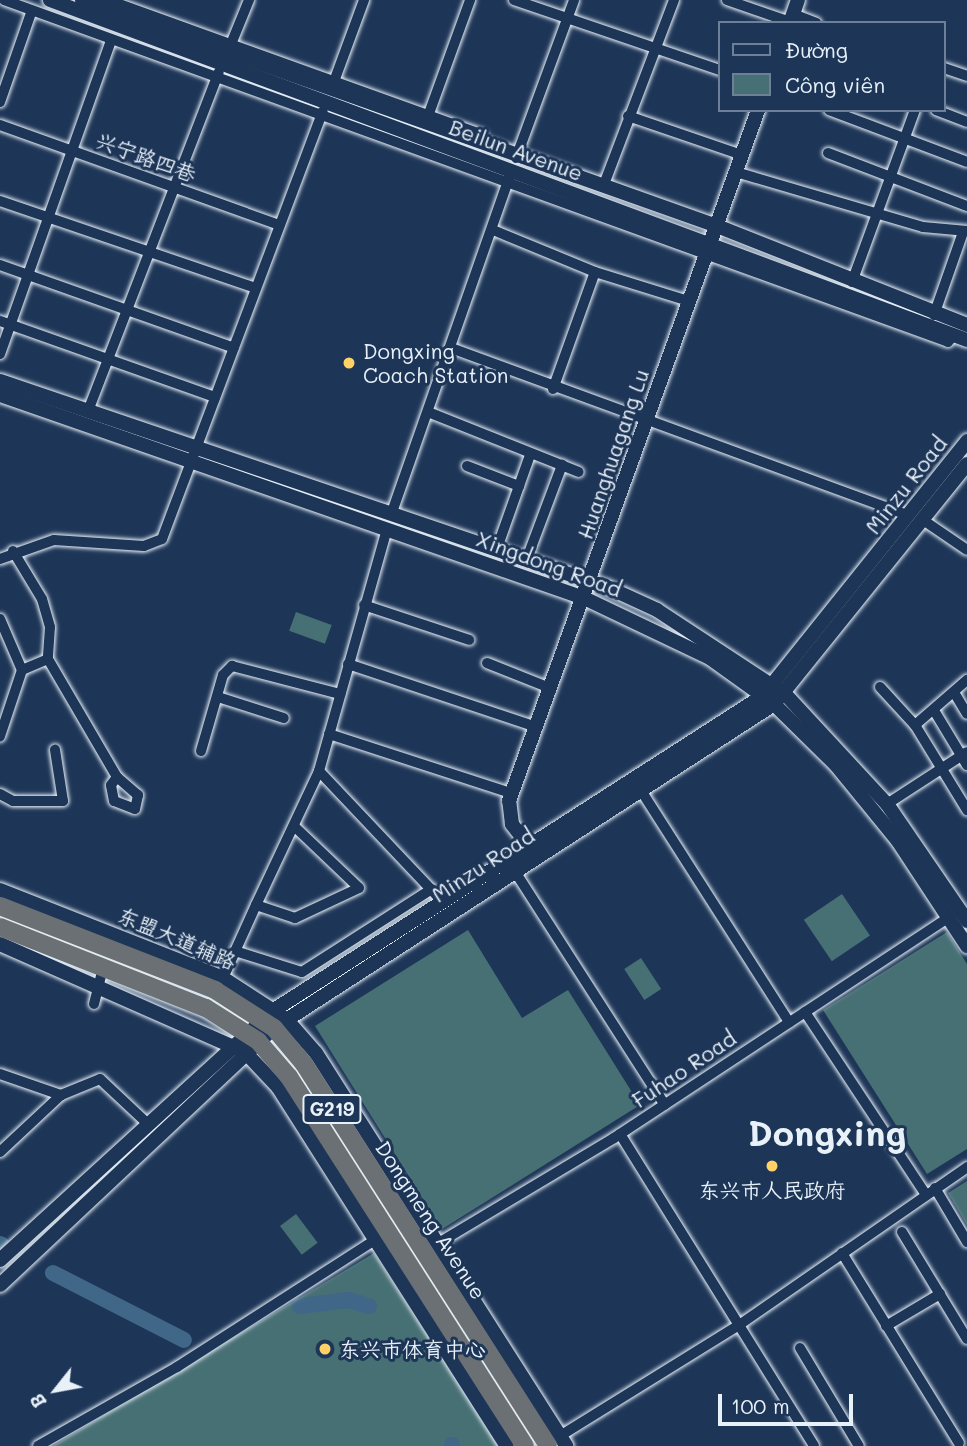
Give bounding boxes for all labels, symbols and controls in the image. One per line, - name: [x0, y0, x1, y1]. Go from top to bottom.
- legend: [718, 21, 946, 112]
- text: Đường: [785, 36, 848, 63]
- text: Công viên: [785, 71, 885, 98]
- street label: Beilun Avenue: [446, 114, 586, 186]
- street label: 兴宁路四巷: [92, 127, 200, 187]
- place label: Dongxing Coach Station: [363, 338, 508, 388]
- marker: Dongxing Coach Station: [341, 355, 357, 371]
- street label: Huanghuagang Lu: [572, 366, 654, 542]
- street label: Minzu Road: [860, 431, 952, 539]
- street label: Xingdong Road: [473, 526, 625, 602]
- street label: Minzu Road: [427, 823, 539, 907]
- street label: 东盟大道辅路: [114, 902, 240, 974]
- street label: Fuhao Road: [627, 1025, 741, 1113]
- road number: G219: [302, 1093, 362, 1124]
- district label: Dongxing: [748, 1111, 906, 1153]
- street label: Dongmeng Avenue: [370, 1136, 492, 1304]
- marker: 东兴市人民政府: [764, 1158, 780, 1174]
- place label: 东兴市人民政府: [699, 1177, 845, 1203]
- place label: 东兴市体育中心: [339, 1336, 486, 1362]
- marker: 东兴市体育中心: [317, 1341, 333, 1357]
- north arrow: [21, 1355, 91, 1425]
- scale bar: [722, 1380, 857, 1424]
- text: B: [24, 1389, 52, 1413]
- text: 100 m: [731, 1392, 790, 1419]

